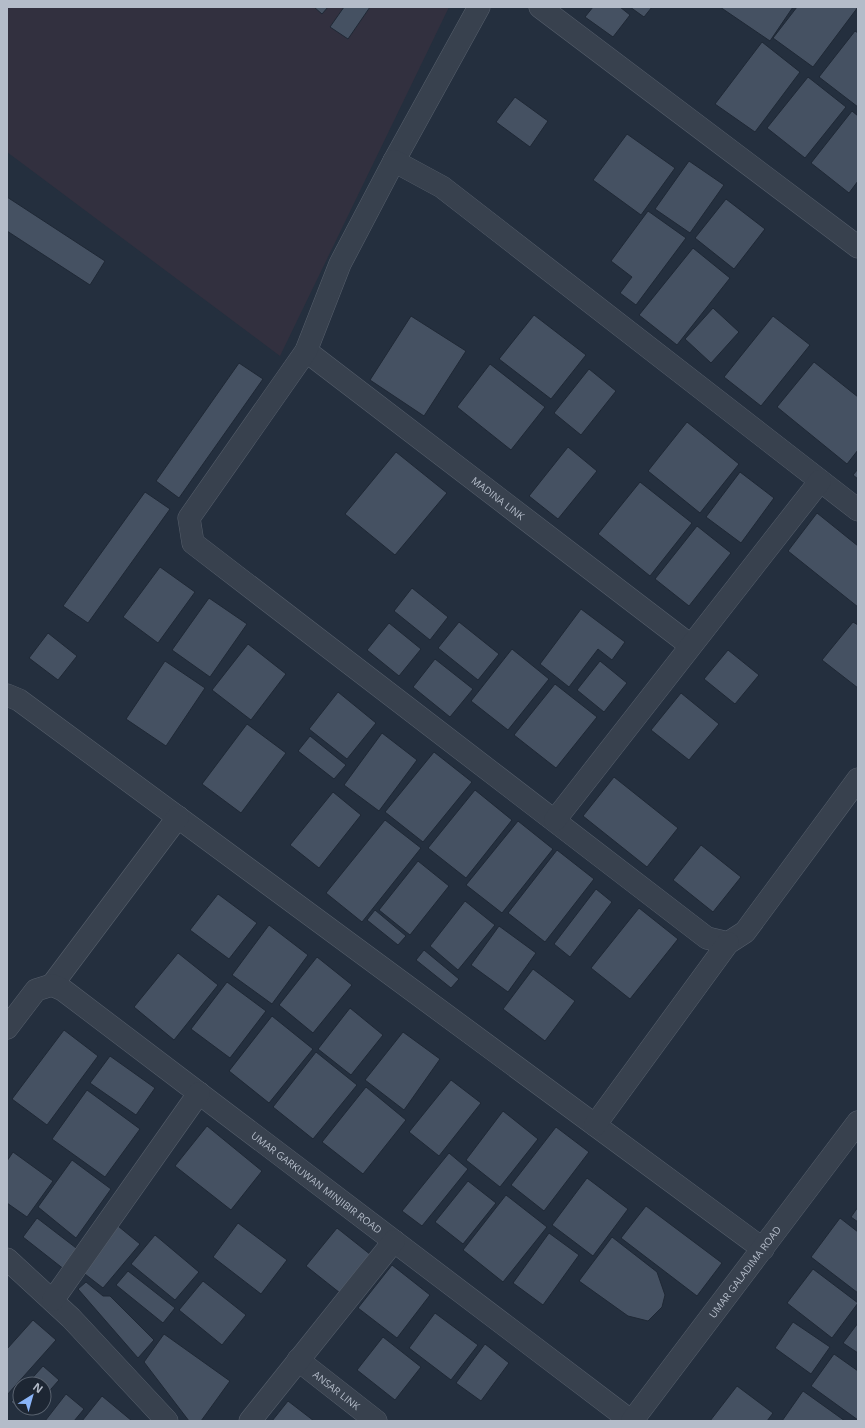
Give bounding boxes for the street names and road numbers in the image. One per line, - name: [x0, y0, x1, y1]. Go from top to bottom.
- street label: MADINA LINK: [469, 473, 528, 524]
- street label: UMAR GARKUWAN MINJIBIR ROAD: [248, 1128, 385, 1237]
- street label: UMAR GALADIMA ROAD: [705, 1223, 784, 1321]
- street label: ANSAR LINK: [310, 1367, 364, 1414]

